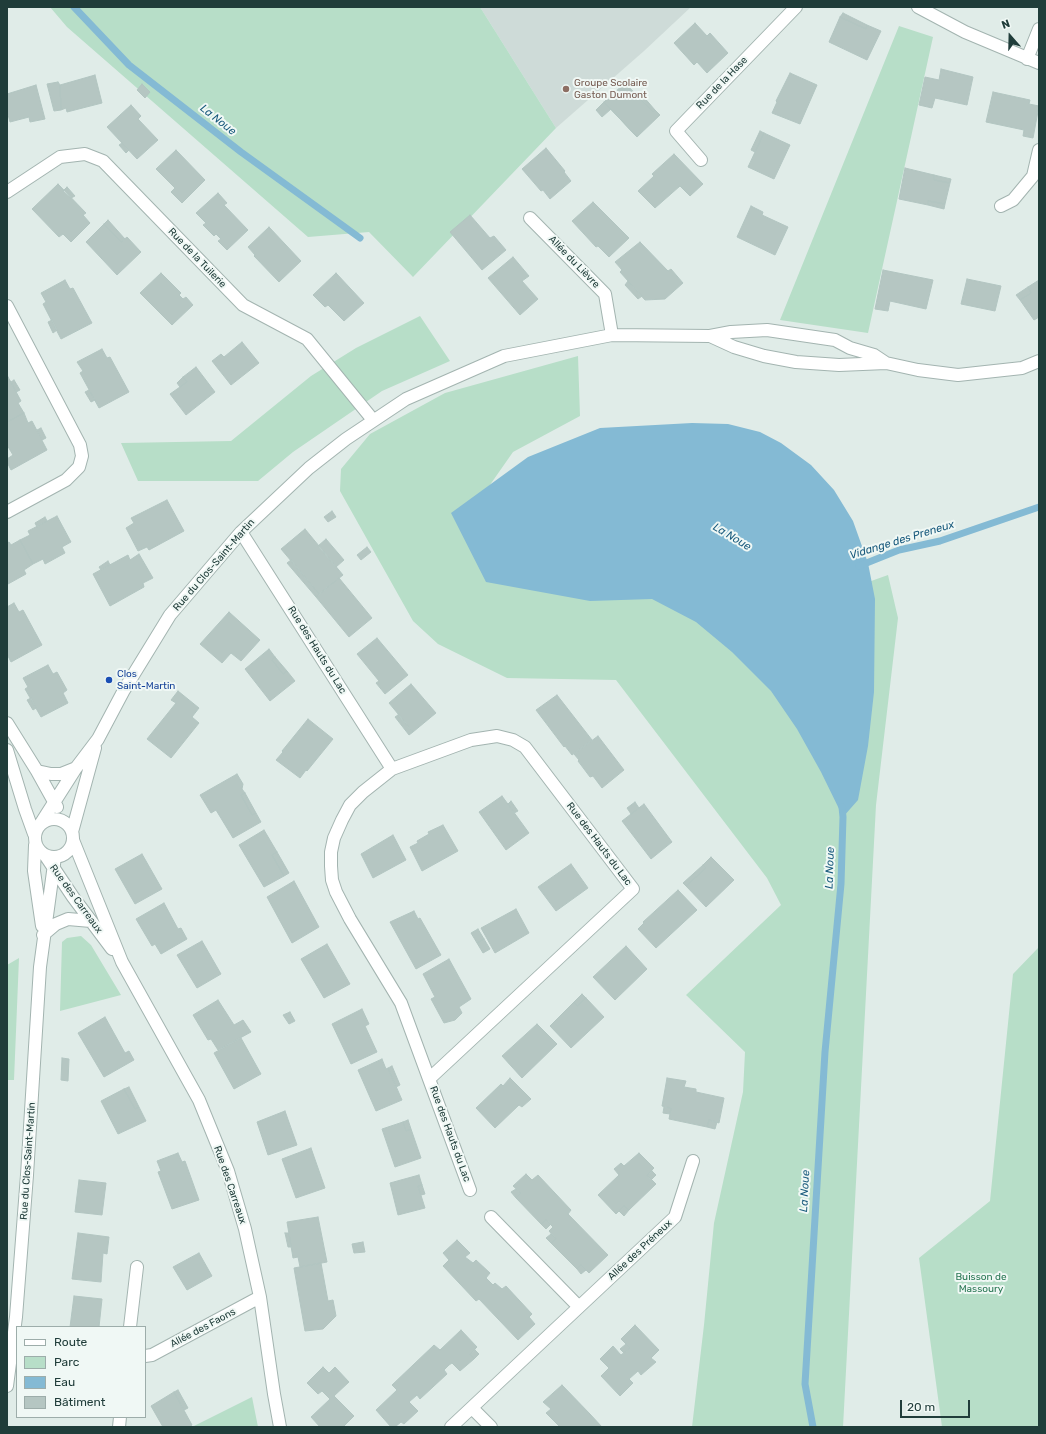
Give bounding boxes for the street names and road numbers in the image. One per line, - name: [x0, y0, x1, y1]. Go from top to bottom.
- street label: Rue de la Hase: [694, 54, 750, 112]
- street label: Rue de la Tuilerie: [165, 226, 229, 290]
- street label: Allée du Lièvre: [546, 233, 602, 291]
- street label: Rue du Clos-Saint-Martin: [171, 517, 257, 613]
- street label: Rue des Hauts du Lac: [285, 604, 349, 696]
- street label: Rue des Hauts du Lac: [564, 800, 634, 888]
- street label: Rue des Carreaux: [47, 862, 105, 936]
- street label: Rue des Hauts du Lac: [427, 1085, 473, 1183]
- street label: Rue du Clos-Saint-Martin: [18, 1102, 38, 1220]
- street label: Rue des Carreaux: [211, 1144, 249, 1226]
- street label: Allée des Préneux: [606, 1217, 674, 1283]
- street label: Allée des Faons: [168, 1306, 238, 1350]

